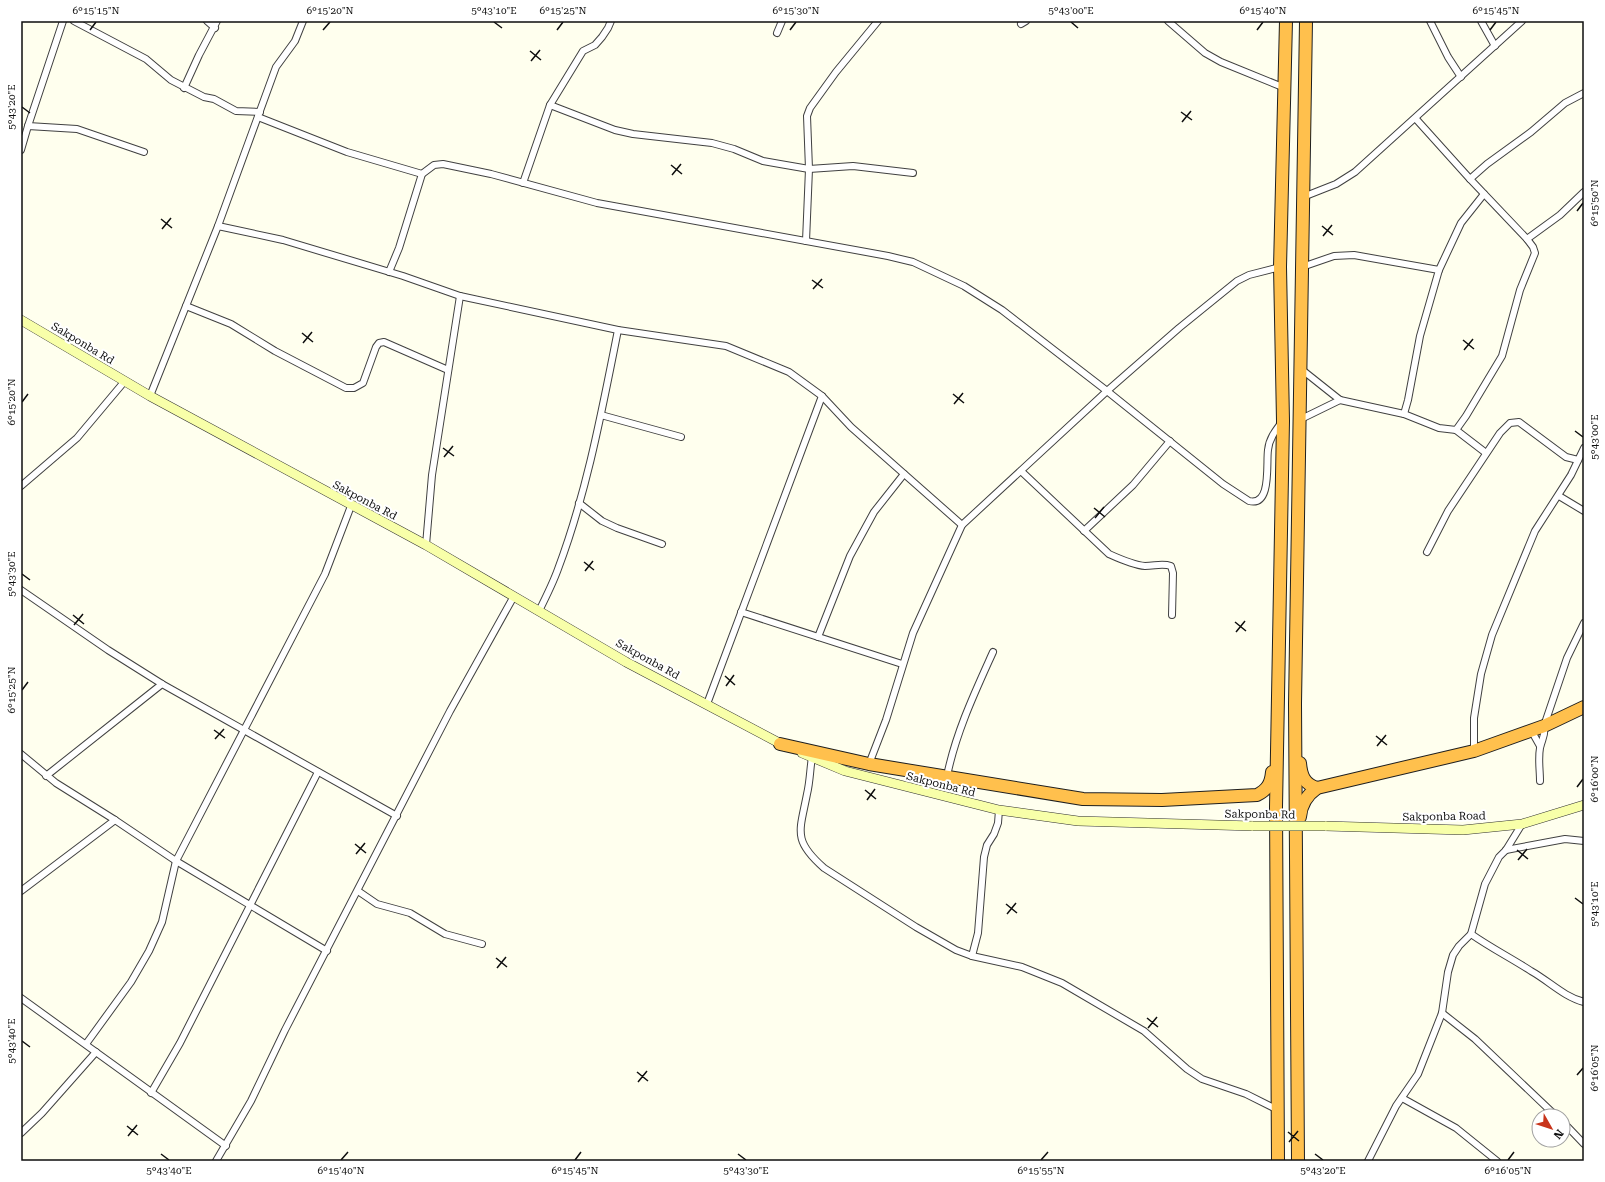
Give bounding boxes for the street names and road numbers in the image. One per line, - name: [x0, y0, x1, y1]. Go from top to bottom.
- street label: Sakponba Rd: [49, 320, 116, 367]
- street label: Sakponba Rd: [330, 478, 399, 523]
- street label: Sakponba Rd: [614, 637, 682, 682]
- street label: Sakponba Rd: [905, 770, 977, 799]
- street label: Sakponba Rd: [1225, 807, 1295, 822]
- street label: Sakponba Road: [1402, 809, 1486, 824]

